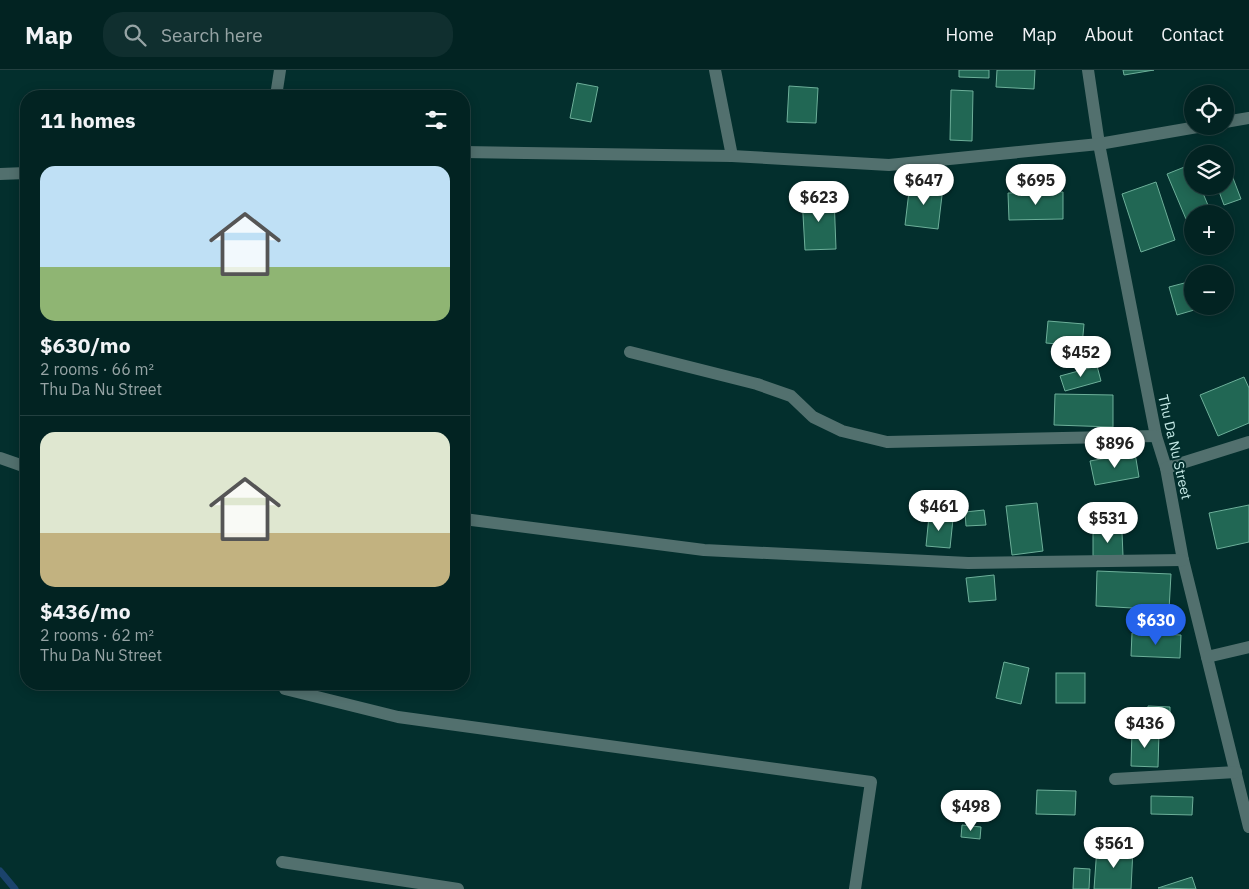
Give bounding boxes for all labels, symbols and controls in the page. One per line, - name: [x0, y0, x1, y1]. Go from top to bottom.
- search box: [103, 12, 453, 57]
- text: Map: [25, 19, 73, 51]
- icon: search: [121, 21, 149, 49]
- text: Search here: [161, 23, 263, 47]
- text: Home: [946, 23, 994, 46]
- text: Map: [1022, 23, 1057, 46]
- text: About: [1085, 23, 1133, 46]
- text: Contact: [1161, 23, 1224, 46]
- map controls: [1184, 85, 1234, 315]
- button: locate: [1184, 85, 1234, 135]
- text: 11 homes: [40, 106, 136, 134]
- icon: filters: [422, 106, 450, 134]
- button: layers: [1184, 145, 1234, 195]
- pin: $647: [894, 164, 954, 206]
- pin: $695: [1006, 164, 1066, 206]
- text: $647: [905, 170, 943, 190]
- text: $695: [1017, 170, 1055, 190]
- pin: $623: [789, 180, 849, 223]
- text: $623: [800, 187, 838, 207]
- icon: home: [200, 199, 290, 289]
- button: +: [1184, 205, 1234, 255]
- button: −: [1184, 265, 1234, 315]
- text: $630/mo: [40, 331, 131, 359]
- pin: $452: [1051, 336, 1111, 378]
- text: $452: [1062, 342, 1100, 362]
- text: 2 rooms · 66 m²: [40, 359, 154, 379]
- text: Thu Da Nu Street: [40, 379, 162, 399]
- street label: Thu Da Nu Street: [1154, 393, 1196, 501]
- pin: $896: [1085, 426, 1145, 469]
- text: $896: [1096, 433, 1134, 453]
- icon: home: [200, 464, 290, 554]
- pin: $461: [909, 490, 969, 532]
- text: $461: [920, 496, 958, 516]
- pin: $531: [1078, 502, 1138, 544]
- text: $531: [1089, 508, 1127, 528]
- text: $436/mo: [40, 597, 131, 625]
- pin: $630: [1126, 604, 1186, 646]
- text: $630: [1137, 610, 1175, 630]
- text: 2 rooms · 62 m²: [40, 625, 154, 645]
- text: Thu Da Nu Street: [40, 645, 162, 665]
- pin: $436: [1115, 706, 1175, 749]
- text: $436: [1126, 713, 1164, 733]
- pin: $498: [941, 790, 1001, 832]
- text: $498: [952, 796, 990, 816]
- pin: $561: [1084, 826, 1144, 869]
- text: $561: [1095, 833, 1133, 853]

